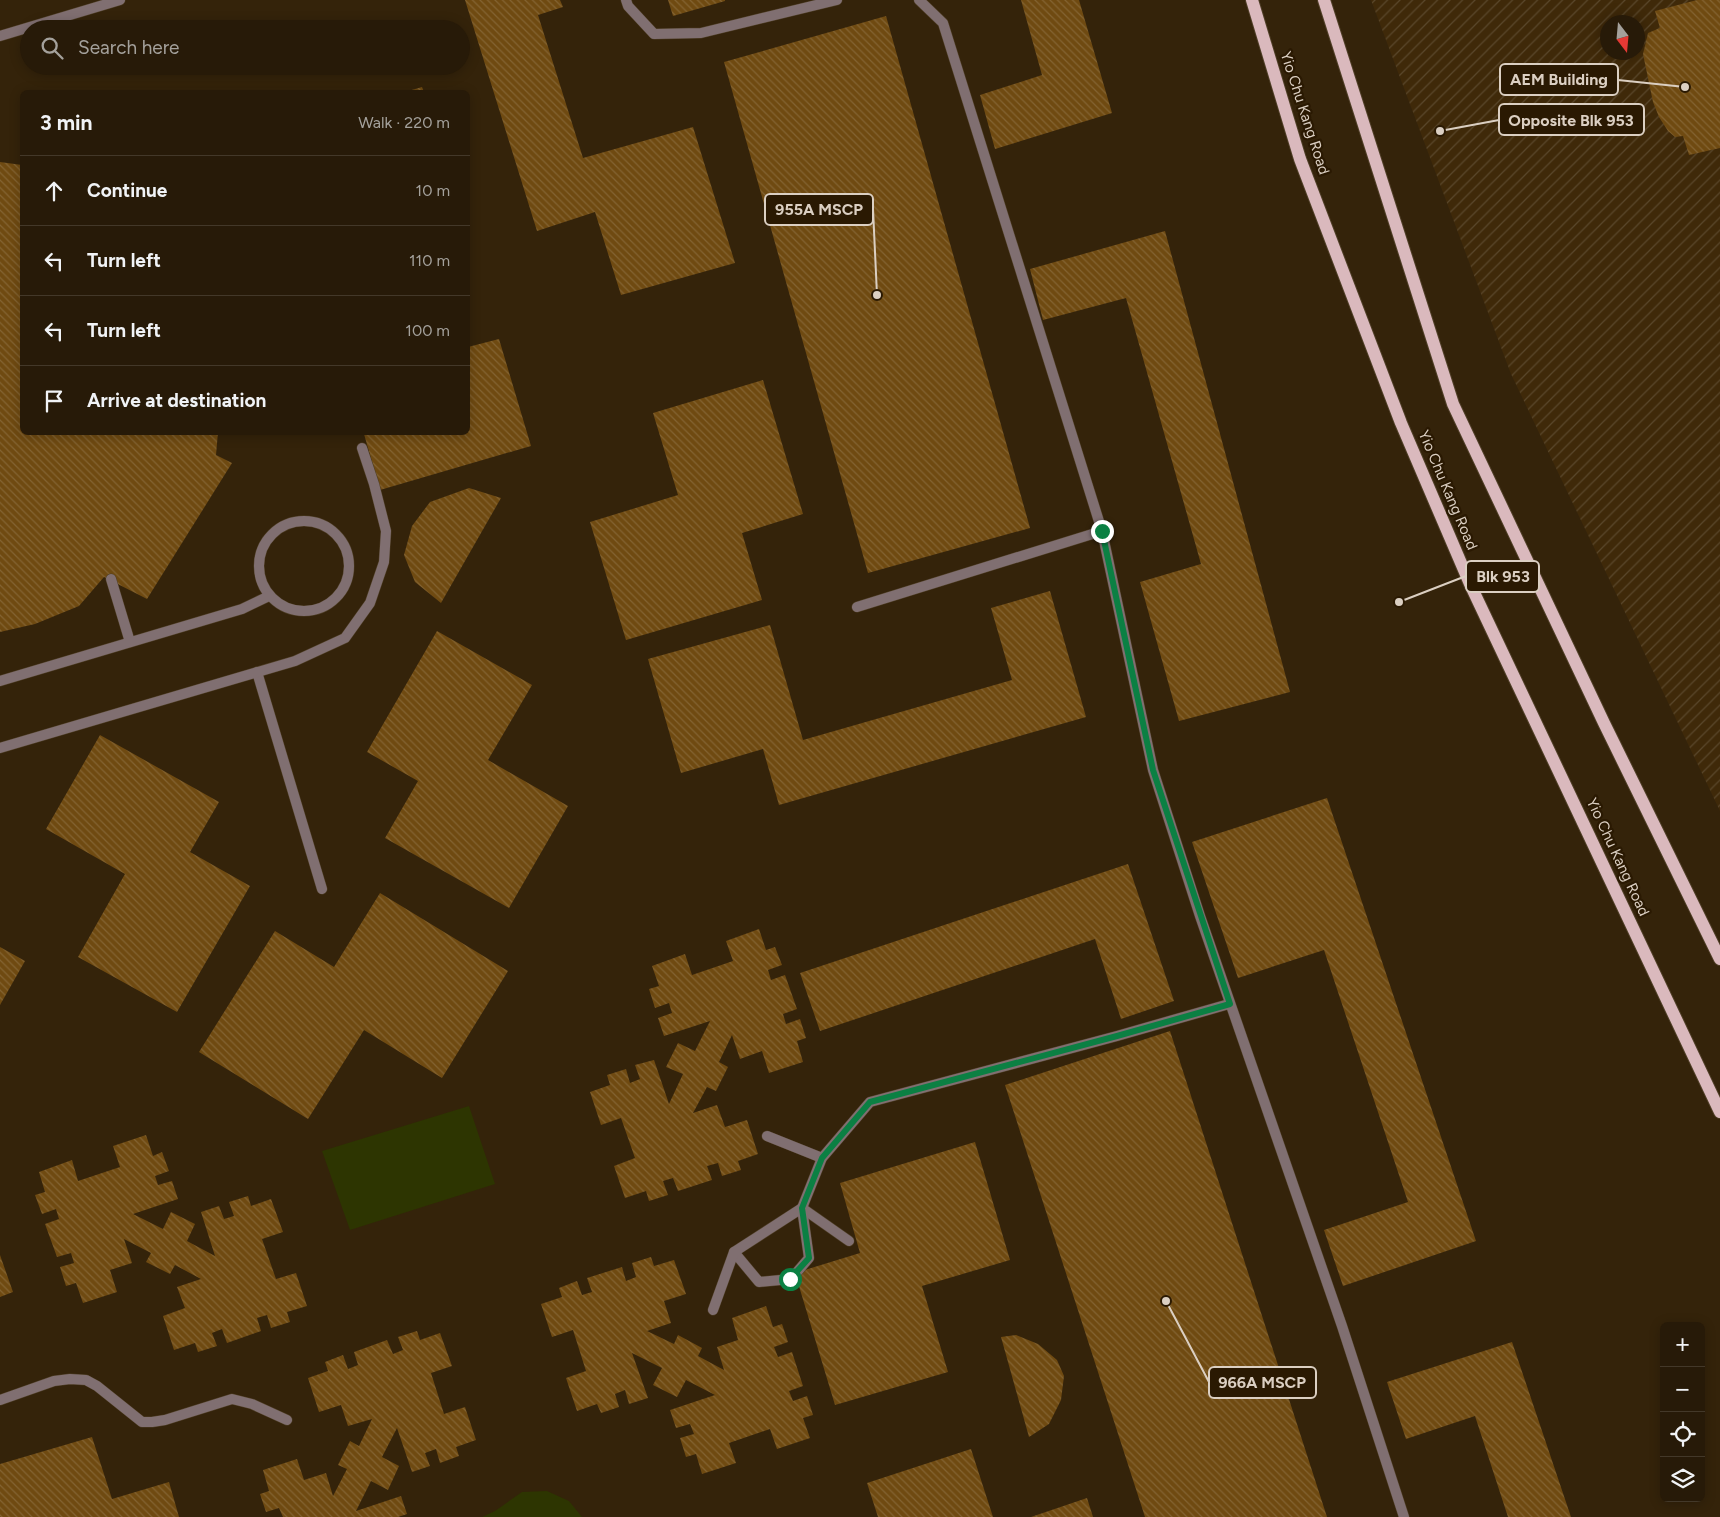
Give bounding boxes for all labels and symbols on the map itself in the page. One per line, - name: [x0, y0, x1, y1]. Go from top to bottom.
- north arrow: [1600, 15, 1645, 60]
- street label: Yio Chu Kang Road: [1277, 49, 1333, 177]
- callout: AEM Building: [1500, 64, 1618, 95]
- text: AEM Building: [1510, 70, 1608, 89]
- callout: Opposite Blk 953: [1499, 104, 1644, 135]
- text: Opposite Blk 953: [1508, 111, 1634, 130]
- callout: 955A MSCP: [765, 194, 873, 225]
- text: 955A MSCP: [775, 200, 863, 219]
- street label: Yio Chu Kang Road: [1415, 427, 1481, 553]
- route end: [1091, 520, 1114, 543]
- callout: Blk 953: [1466, 561, 1539, 592]
- text: Blk 953: [1476, 567, 1530, 586]
- street label: Yio Chu Kang Road: [1583, 795, 1653, 919]
- route start: [779, 1268, 802, 1291]
- callout: 966A MSCP: [1209, 1367, 1316, 1398]
- text: 966A MSCP: [1218, 1373, 1306, 1392]

